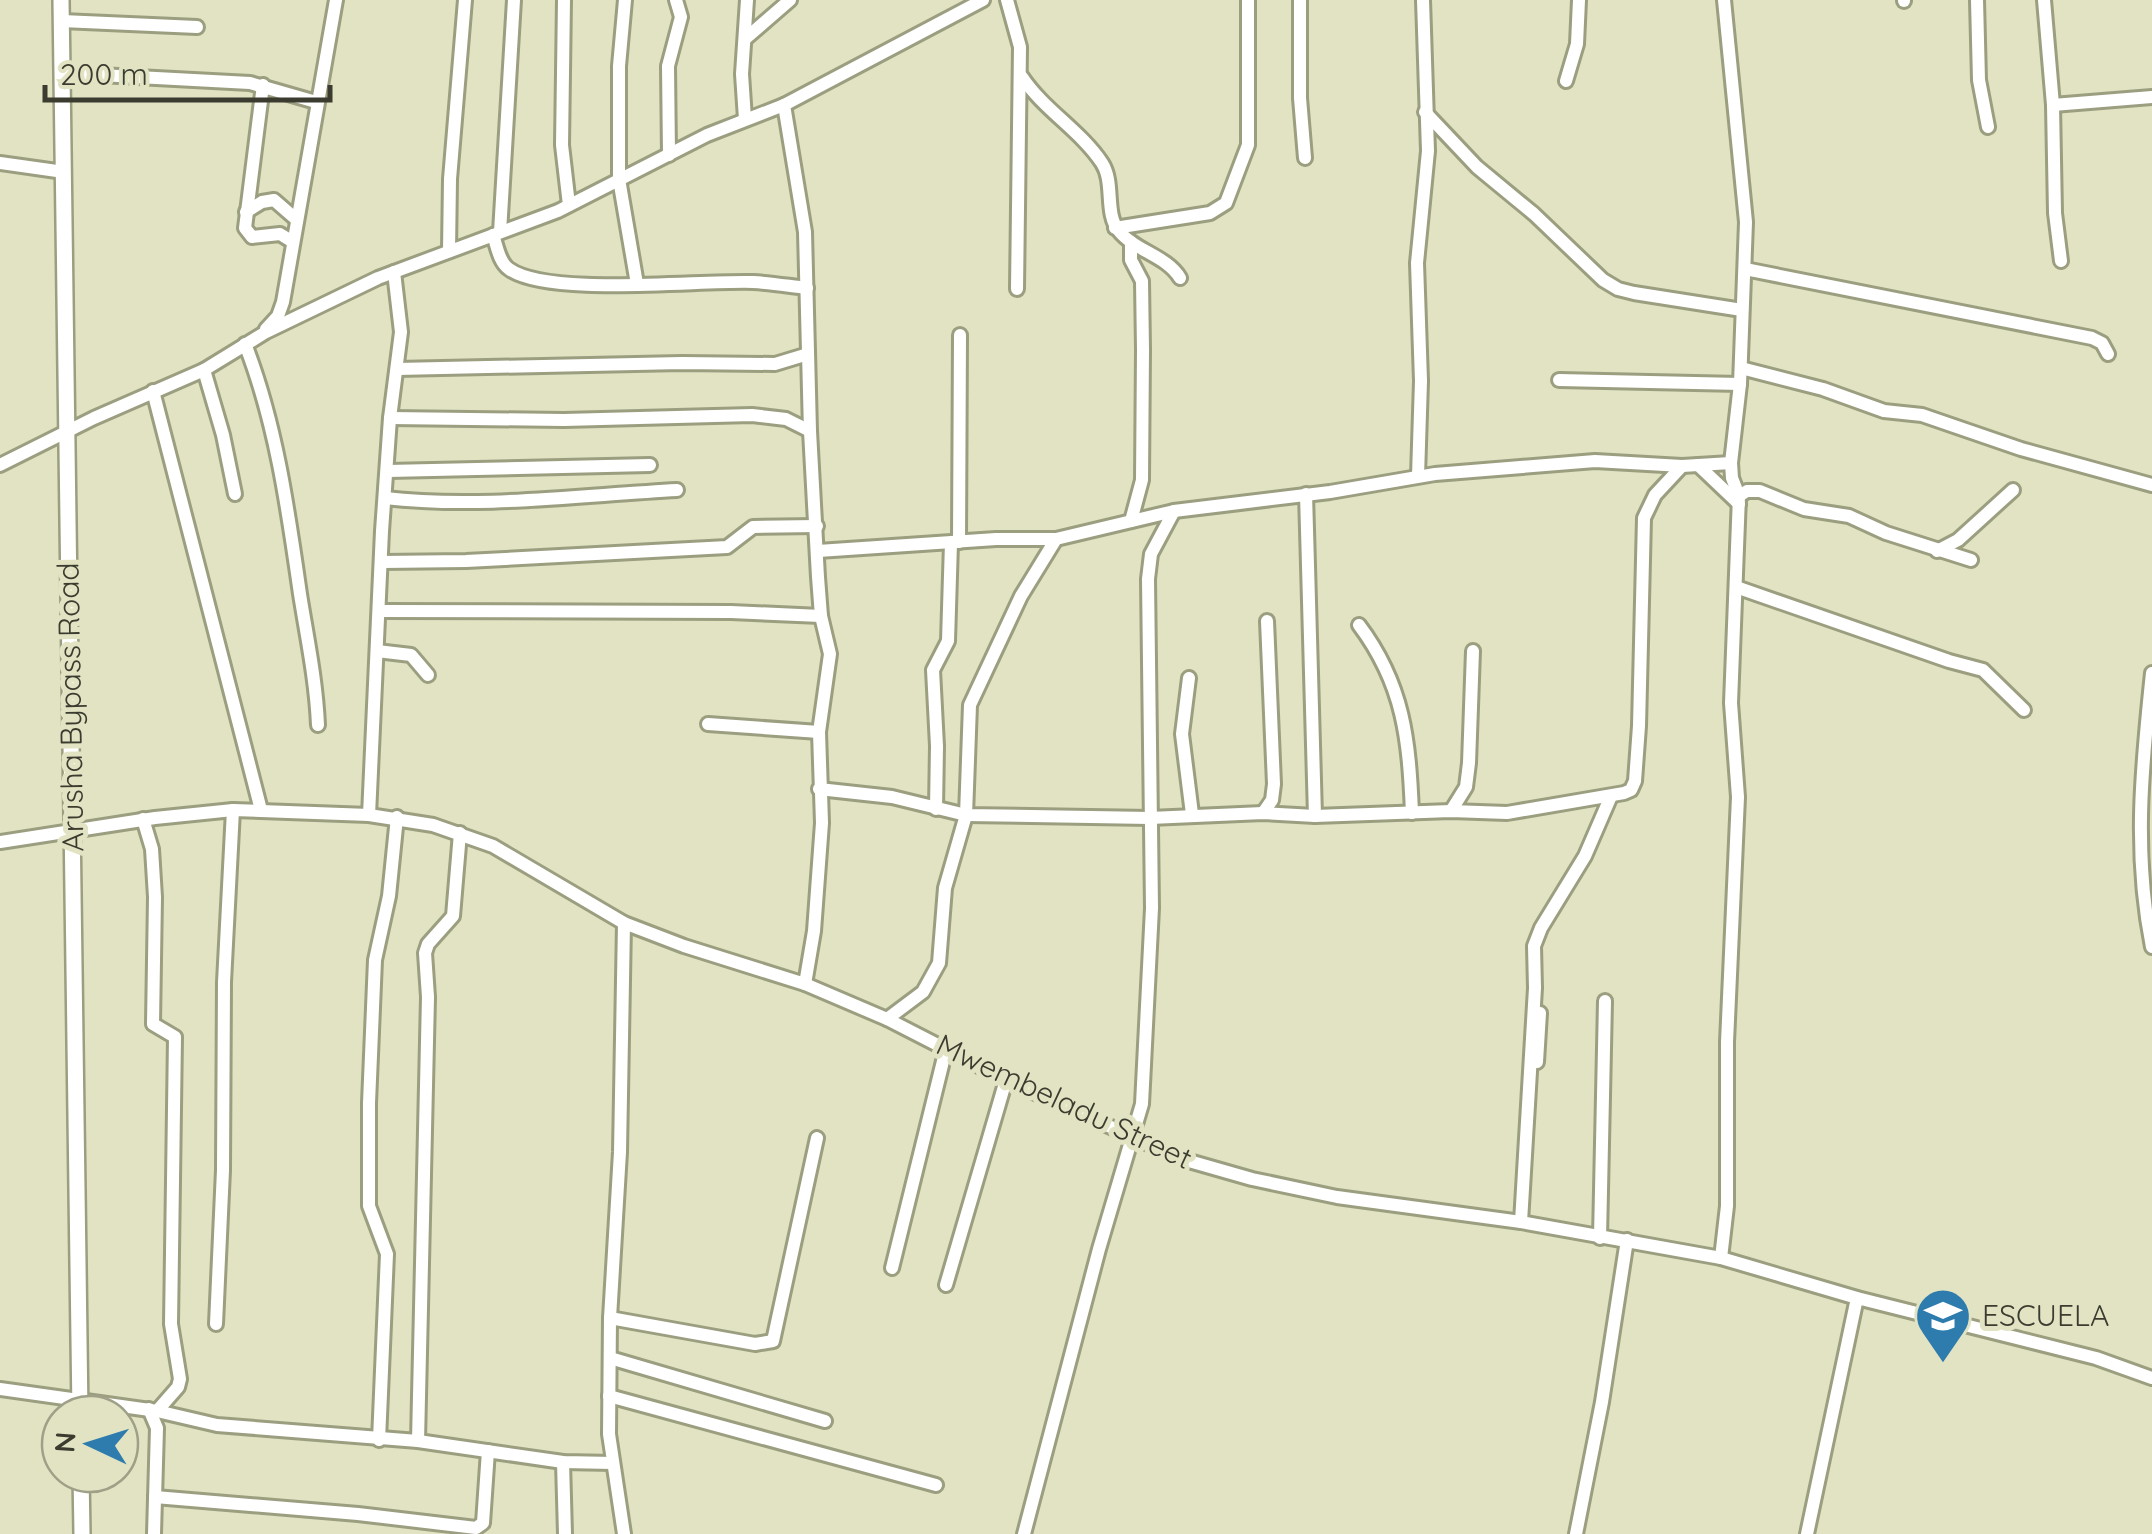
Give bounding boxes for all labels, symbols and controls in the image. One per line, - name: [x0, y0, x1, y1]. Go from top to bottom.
- scale bar: [45, 40, 330, 102]
- text: 200 m: [60, 55, 148, 93]
- street label: Arusha Bypass Road: [48, 562, 92, 852]
- street label: Mwembeladu Street: [931, 1025, 1198, 1177]
- school or university icon: ESCUELA: [1913, 1286, 1973, 1365]
- place label: ESCUELA: [1982, 1296, 2109, 1334]
- north arrow: [40, 1394, 140, 1494]
- text: N: [46, 1431, 83, 1454]

